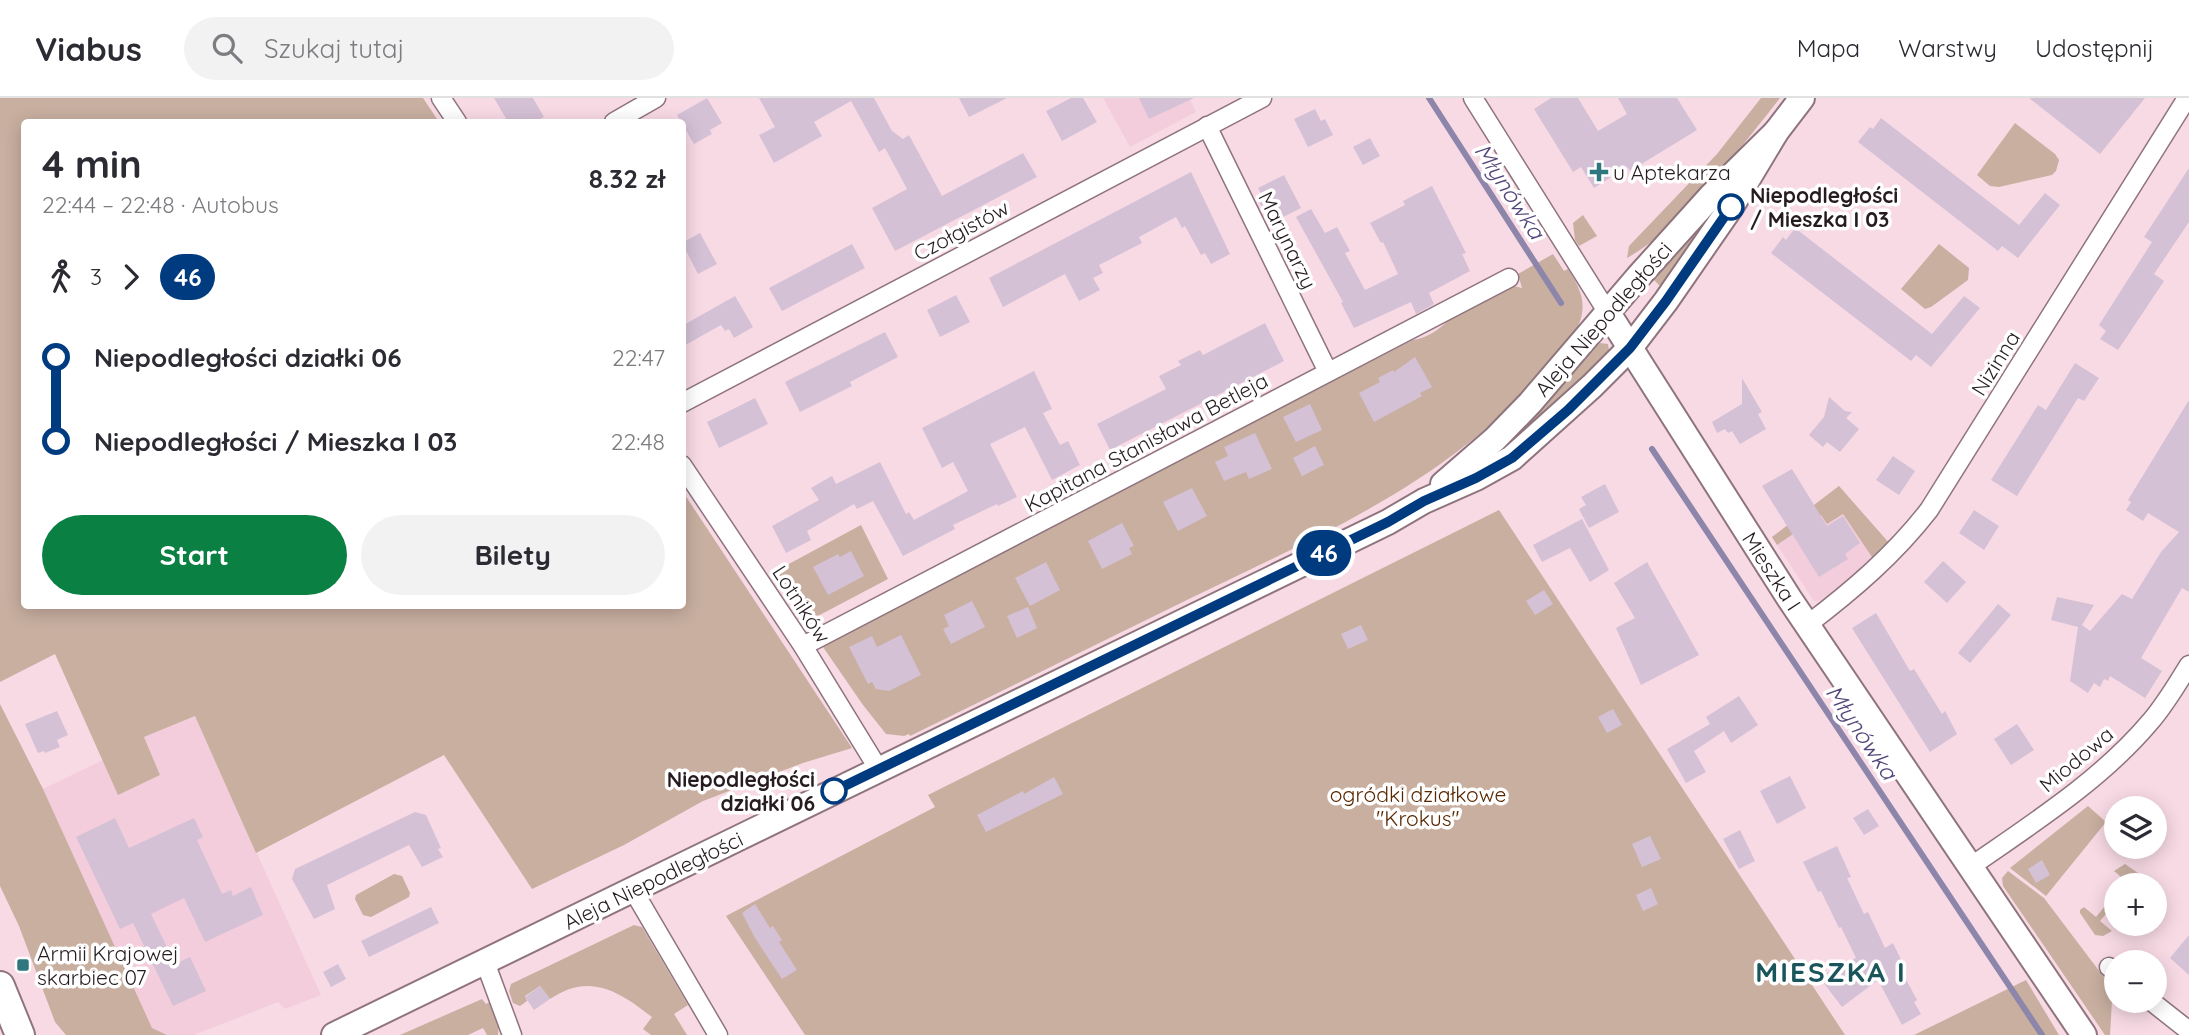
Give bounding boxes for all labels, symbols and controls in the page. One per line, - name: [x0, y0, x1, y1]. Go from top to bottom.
- search box: [184, 17, 674, 80]
- text: Viabus: [35, 28, 142, 69]
- icon: search: [208, 29, 246, 67]
- text: Szukaj tutaj: [264, 32, 405, 65]
- text: Mapa: [1797, 33, 1860, 63]
- text: Warstwy: [1898, 33, 1997, 63]
- text: Udostępnij: [2035, 33, 2154, 63]
- water label: Młynówka: [1468, 138, 1552, 245]
- text: 4 min: [42, 140, 142, 188]
- place label: u Aptekarza: [1613, 159, 1731, 185]
- text: 8.32 zł: [589, 162, 665, 195]
- marker: u Aptekarza: [1591, 164, 1607, 180]
- place label: Niepodległości / Mieszka I 03: [1750, 182, 1898, 232]
- street label: Marynarzy: [1253, 187, 1323, 293]
- text: 22:44 – 22:48 · Autobus: [42, 190, 279, 219]
- street label: Czołgistów: [909, 194, 1013, 266]
- marker: Niepodległości / Mieszka I 03: [1718, 194, 1744, 220]
- street label: Aleja Niepodległości: [1529, 236, 1677, 402]
- icon: walk: [42, 258, 80, 296]
- icon: forward: [112, 258, 150, 296]
- text: 3: [90, 262, 102, 291]
- text: 46: [174, 262, 201, 292]
- street label: Nizinna: [1965, 326, 2025, 400]
- text: Niepodległości działki 06: [94, 341, 402, 374]
- text: 22:47: [612, 343, 665, 372]
- street label: Kapitana Stanisława Betleja: [1020, 367, 1272, 517]
- text: Niepodległości / Mieszka I 03: [94, 425, 457, 458]
- text: 22:48: [611, 427, 665, 456]
- button: Start: [42, 515, 347, 595]
- button: Bilety: [361, 515, 665, 595]
- street label: Mieszka I: [1737, 527, 1807, 615]
- line badge: 46: [1292, 530, 1356, 576]
- text: 46: [1310, 538, 1338, 568]
- street label: Lotników: [767, 560, 837, 648]
- water label: Młynówka: [1820, 679, 1905, 786]
- street label: Miodowa: [2034, 721, 2118, 797]
- place label: Niepodległości działki 06: [667, 766, 815, 816]
- marker: Niepodległości działki 06: [821, 778, 847, 804]
- park label: ogródki działkowe "Krokus": [1330, 781, 1506, 831]
- map controls: [2104, 796, 2167, 1013]
- button: layers: [2104, 796, 2167, 859]
- street label: Aleja Niepodległości: [559, 825, 747, 935]
- button: +: [2104, 873, 2167, 936]
- place label: Armii Krajowej skarbiec 07: [37, 940, 179, 990]
- button: −: [2104, 950, 2167, 1013]
- district label: MIESZKA I: [1755, 954, 1907, 989]
- marker: Armii Krajowej skarbiec 07: [15, 957, 31, 973]

